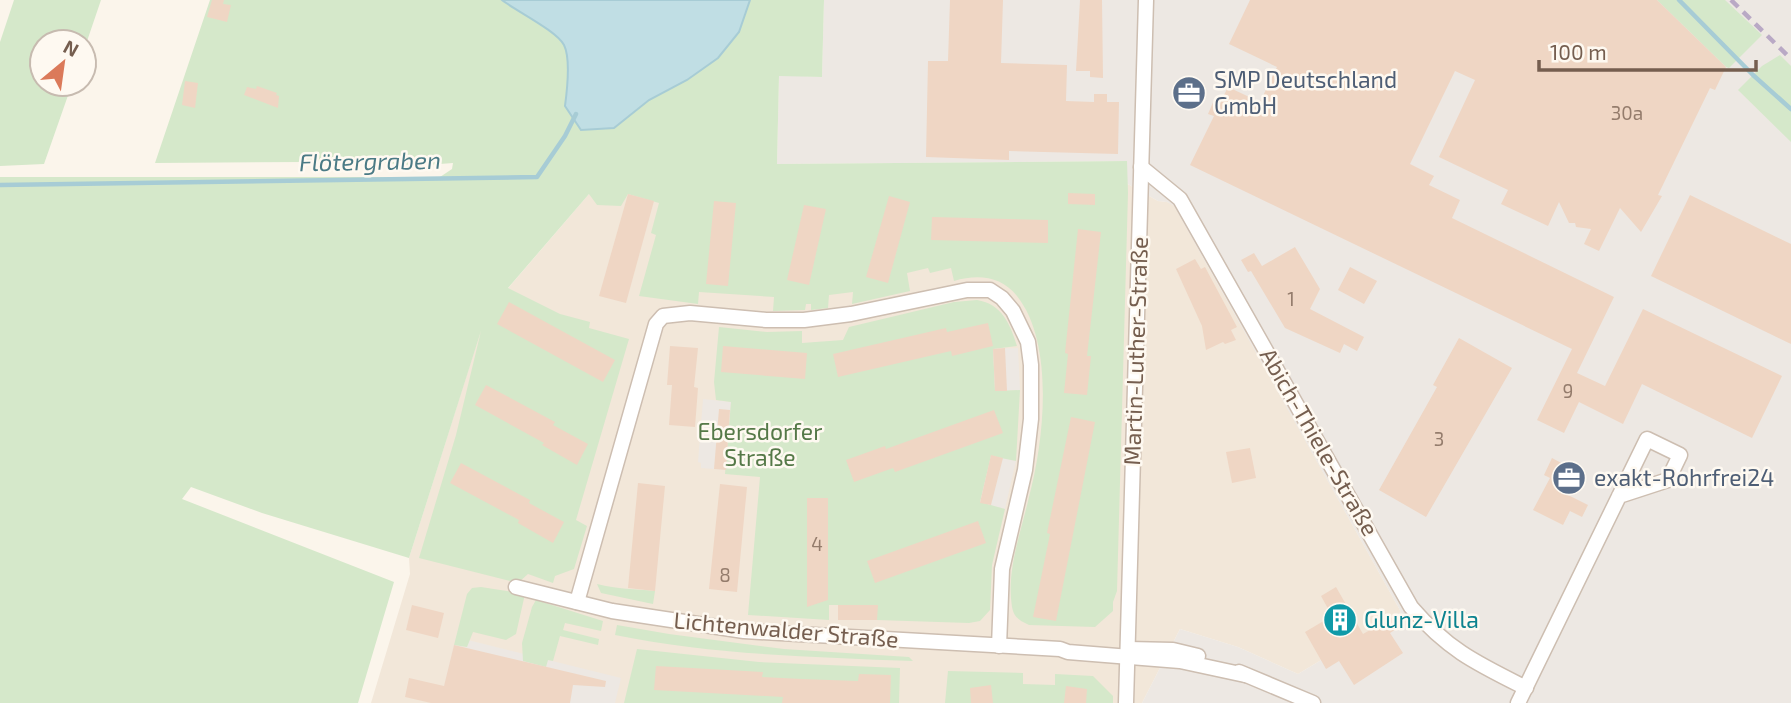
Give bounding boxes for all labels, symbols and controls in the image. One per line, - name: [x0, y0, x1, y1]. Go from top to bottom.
- north arrow: [28, 28, 98, 98]
- scale bar: [1539, 28, 1756, 72]
- text: N: [60, 34, 83, 61]
- text: 100 m: [1550, 39, 1607, 64]
- place label: SMP Deutschland GmbH: [1214, 65, 1397, 119]
- office icon: SMP Deutschland GmbH: [1170, 74, 1208, 112]
- house number: 30a: [1611, 101, 1643, 124]
- water label: Flötergraben: [299, 145, 441, 176]
- street label: Martin-Luther-Straße: [1117, 236, 1153, 466]
- house number: 1: [1287, 287, 1295, 310]
- street label: Abich-Thiele-Straße: [1255, 343, 1385, 540]
- house number: 9: [1563, 379, 1573, 402]
- park label: Ebersdorfer Straße: [698, 417, 822, 471]
- house number: 3: [1434, 427, 1444, 450]
- office icon: exakt-Rohrfrei24: [1550, 459, 1588, 497]
- place label: exakt-Rohrfrei24: [1594, 463, 1774, 491]
- house number: 4: [811, 532, 823, 555]
- house number: 8: [719, 563, 731, 586]
- building icon: Glunz-Villa: [1321, 601, 1359, 639]
- street label: Lichtenwalder Straße: [672, 605, 900, 653]
- place label: Glunz-Villa: [1364, 605, 1479, 633]

